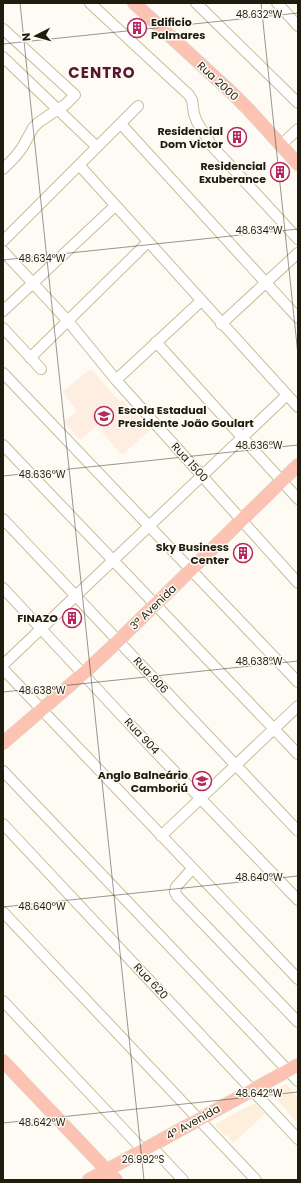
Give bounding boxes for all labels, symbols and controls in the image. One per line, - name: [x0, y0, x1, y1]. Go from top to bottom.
- text: 48.632°W: [236, 7, 283, 22]
- place label: Edificio Palmares: [151, 14, 205, 43]
- north arrow: [16, 16, 56, 56]
- building icon: Edificio Palmares: [126, 17, 148, 39]
- text: N: [18, 32, 34, 42]
- street label: Rua 2000: [194, 58, 242, 104]
- district label: CENTRO: [68, 62, 136, 83]
- place label: Residencial Dom Victor: [157, 123, 223, 152]
- building icon: Residencial Dom Victor: [226, 126, 248, 148]
- place label: Residencial Exuberance: [199, 158, 266, 187]
- building icon: Residencial Exuberance: [269, 161, 291, 183]
- text: 48.634°W: [235, 223, 283, 238]
- text: 48.634°W: [18, 251, 66, 266]
- place label: Escola Estadual Presidente João Goulart: [118, 402, 254, 431]
- school or university icon: Escola Estadual Presidente João Goulart: [93, 405, 115, 427]
- text: 48.636°W: [235, 438, 283, 453]
- street label: Rua 1500: [168, 439, 212, 485]
- text: 48.636°W: [18, 467, 66, 482]
- place label: Sky Business Center: [156, 539, 229, 568]
- building icon: Sky Business Center: [232, 542, 254, 564]
- street label: 3ª Avenida: [126, 581, 180, 633]
- building icon: FINAZO: [61, 607, 83, 629]
- place label: FINAZO: [17, 610, 58, 626]
- street label: Rua 906: [130, 653, 172, 697]
- text: 48.638°W: [235, 654, 283, 669]
- text: 48.638°W: [18, 683, 66, 698]
- street label: Rua 904: [121, 714, 163, 758]
- place label: Anglo Balneário Camboriú: [98, 767, 188, 796]
- school or university icon: Anglo Balneário Camboriú: [191, 770, 213, 792]
- text: 48.640°W: [235, 870, 283, 885]
- text: 48.640°W: [18, 899, 66, 914]
- street label: Rua 620: [130, 959, 172, 1003]
- text: 48.642°W: [236, 1086, 283, 1101]
- street label: 4ª Avenida: [163, 1100, 223, 1144]
- text: 48.642°W: [19, 1115, 66, 1130]
- text: 26.992°S: [122, 1152, 164, 1167]

